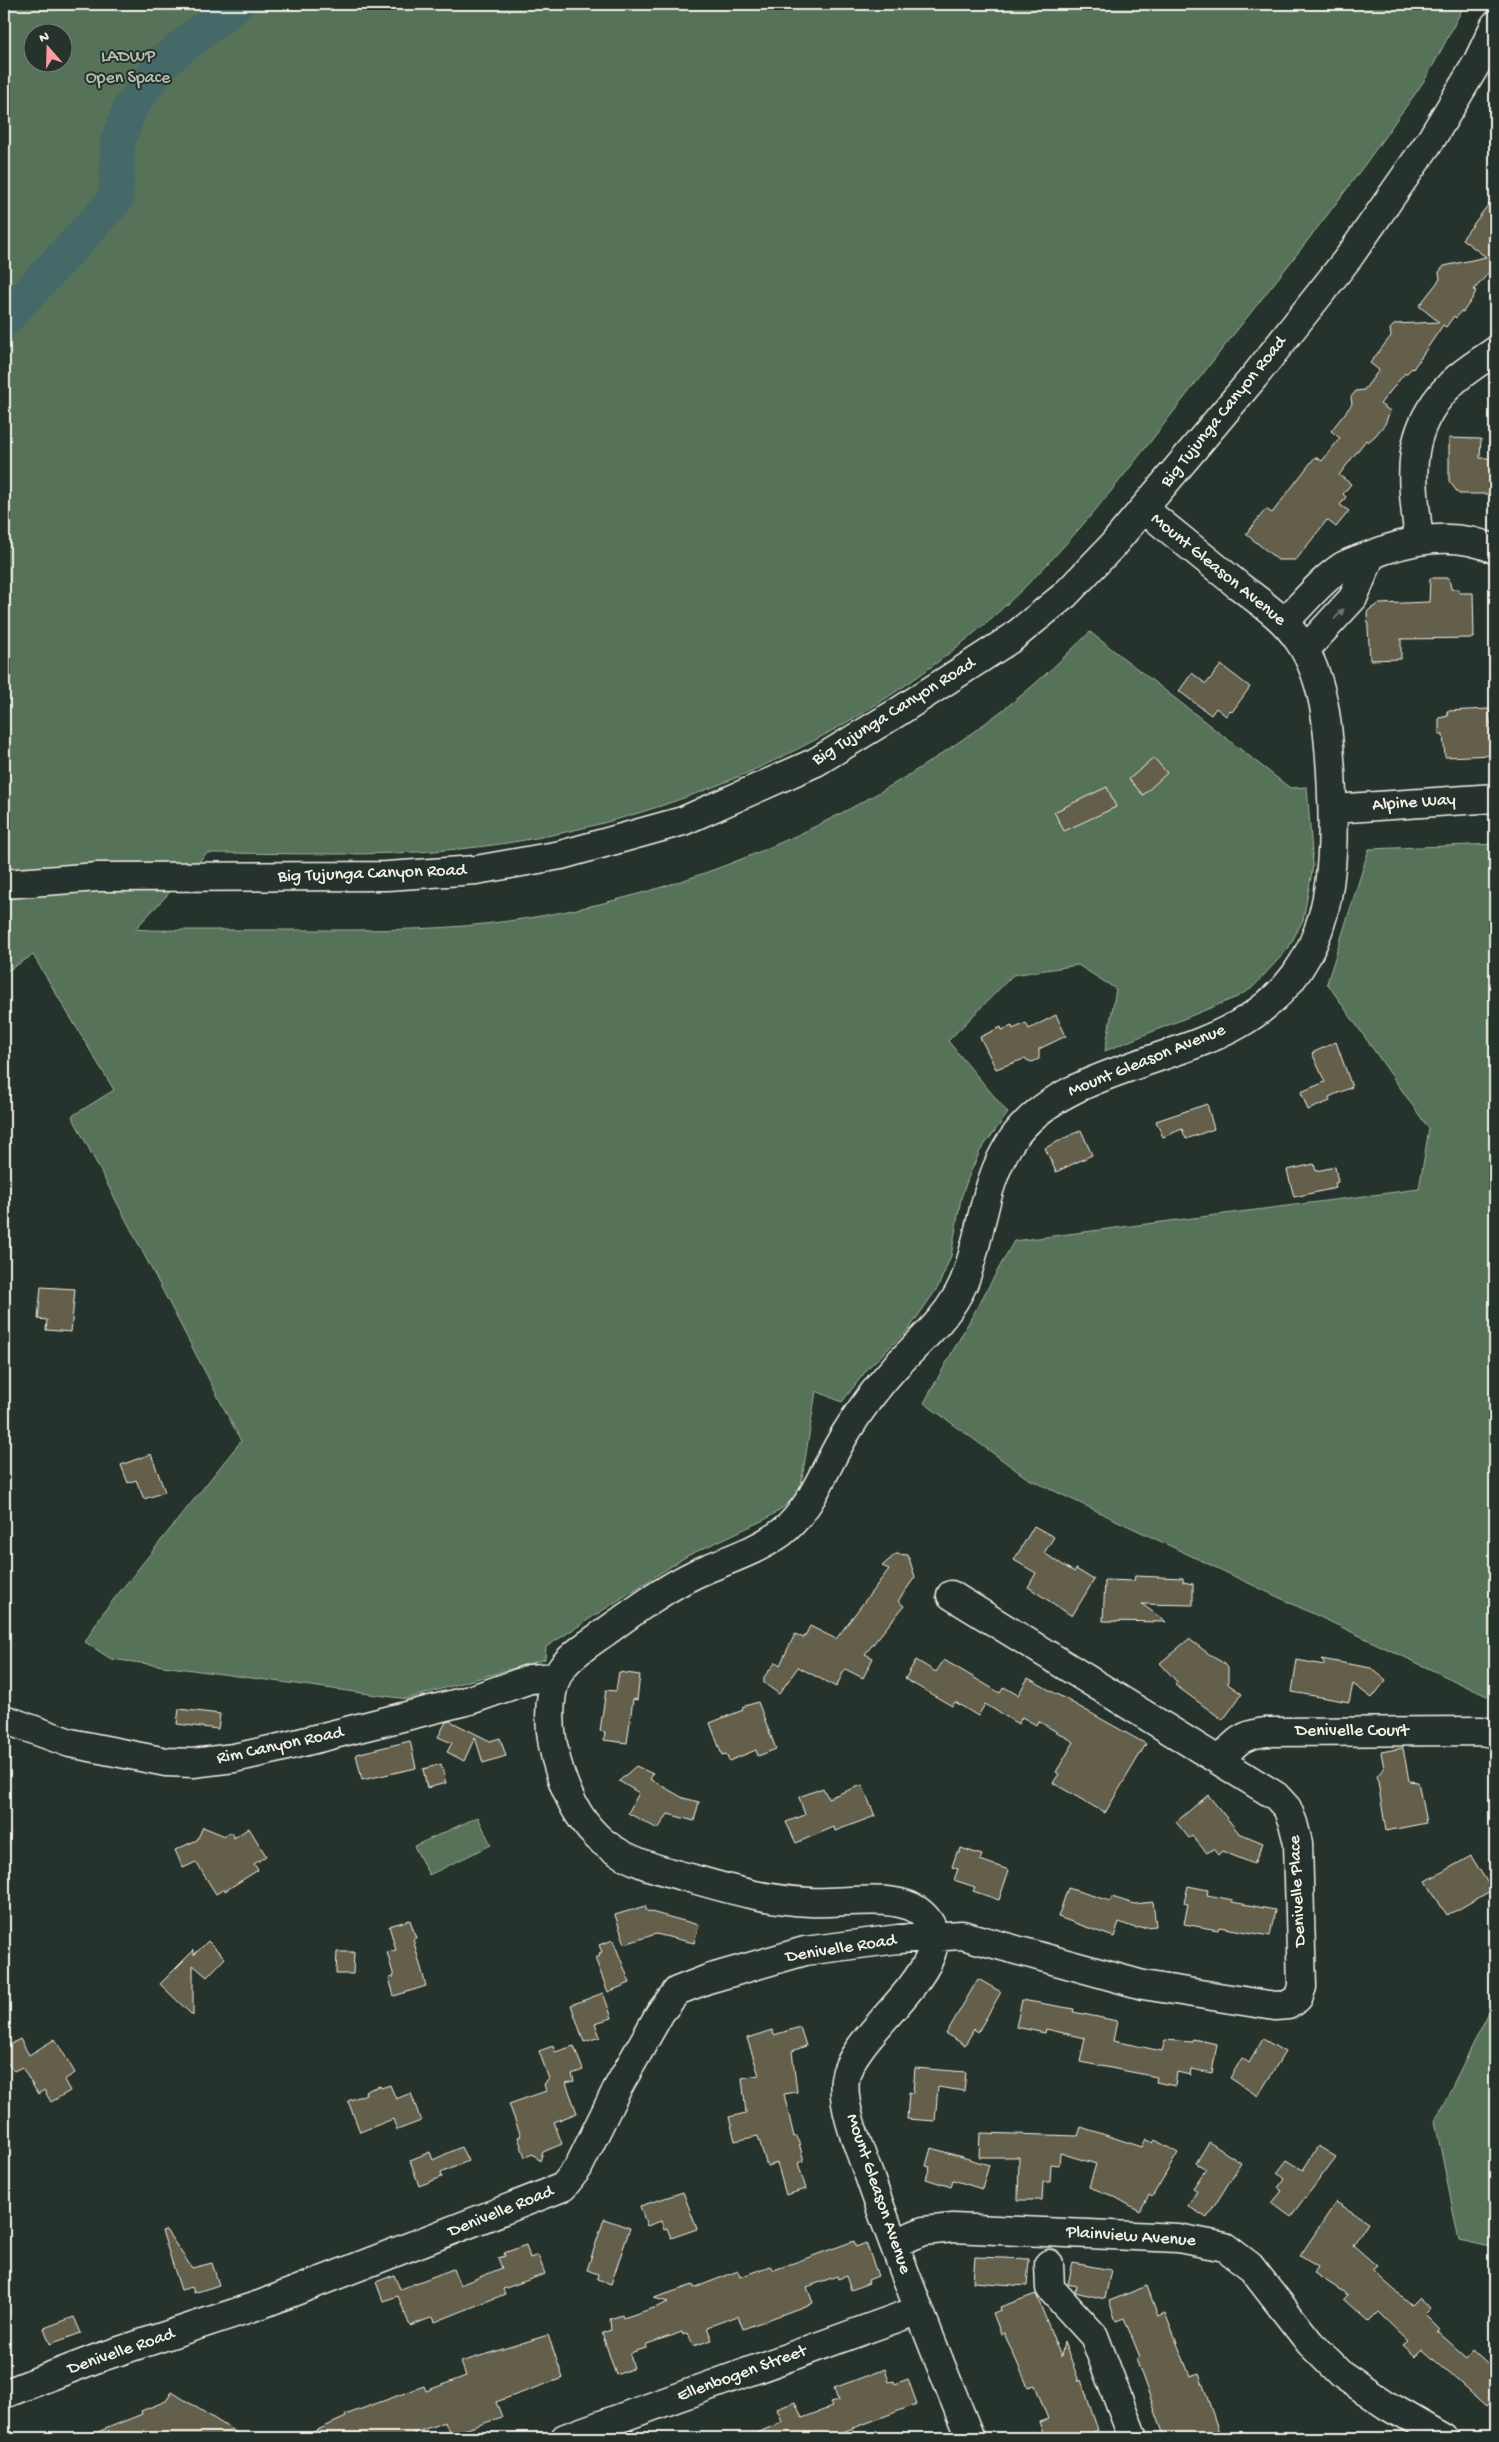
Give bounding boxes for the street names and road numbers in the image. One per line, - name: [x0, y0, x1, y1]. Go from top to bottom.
- street label: Big Tujunga Canyon Road: [1156, 331, 1292, 493]
- street label: Mount Gleason Avenue: [1146, 509, 1290, 631]
- street label: Big Tujunga Canyon Road: [808, 652, 981, 771]
- street label: Alpine Way: [1372, 790, 1457, 816]
- street label: Big Tujunga Canyon Road: [277, 860, 468, 888]
- street label: Mount Gleason Avenue: [1065, 1020, 1229, 1102]
- street label: Denivelle Court: [1294, 1721, 1410, 1742]
- street label: Rim Canyon Road: [215, 1722, 347, 1770]
- street label: Denivelle Place: [1285, 1834, 1311, 1948]
- street label: Denivelle Road: [783, 1930, 899, 1968]
- street label: Mount Gleason Avenue: [841, 2111, 915, 2277]
- street label: Denivelle Road: [444, 2181, 558, 2243]
- street label: Plainview Avenue: [1065, 2222, 1197, 2252]
- street label: Denivelle Road: [64, 2323, 179, 2380]
- street label: Ellenbogen Street: [674, 2340, 811, 2407]

